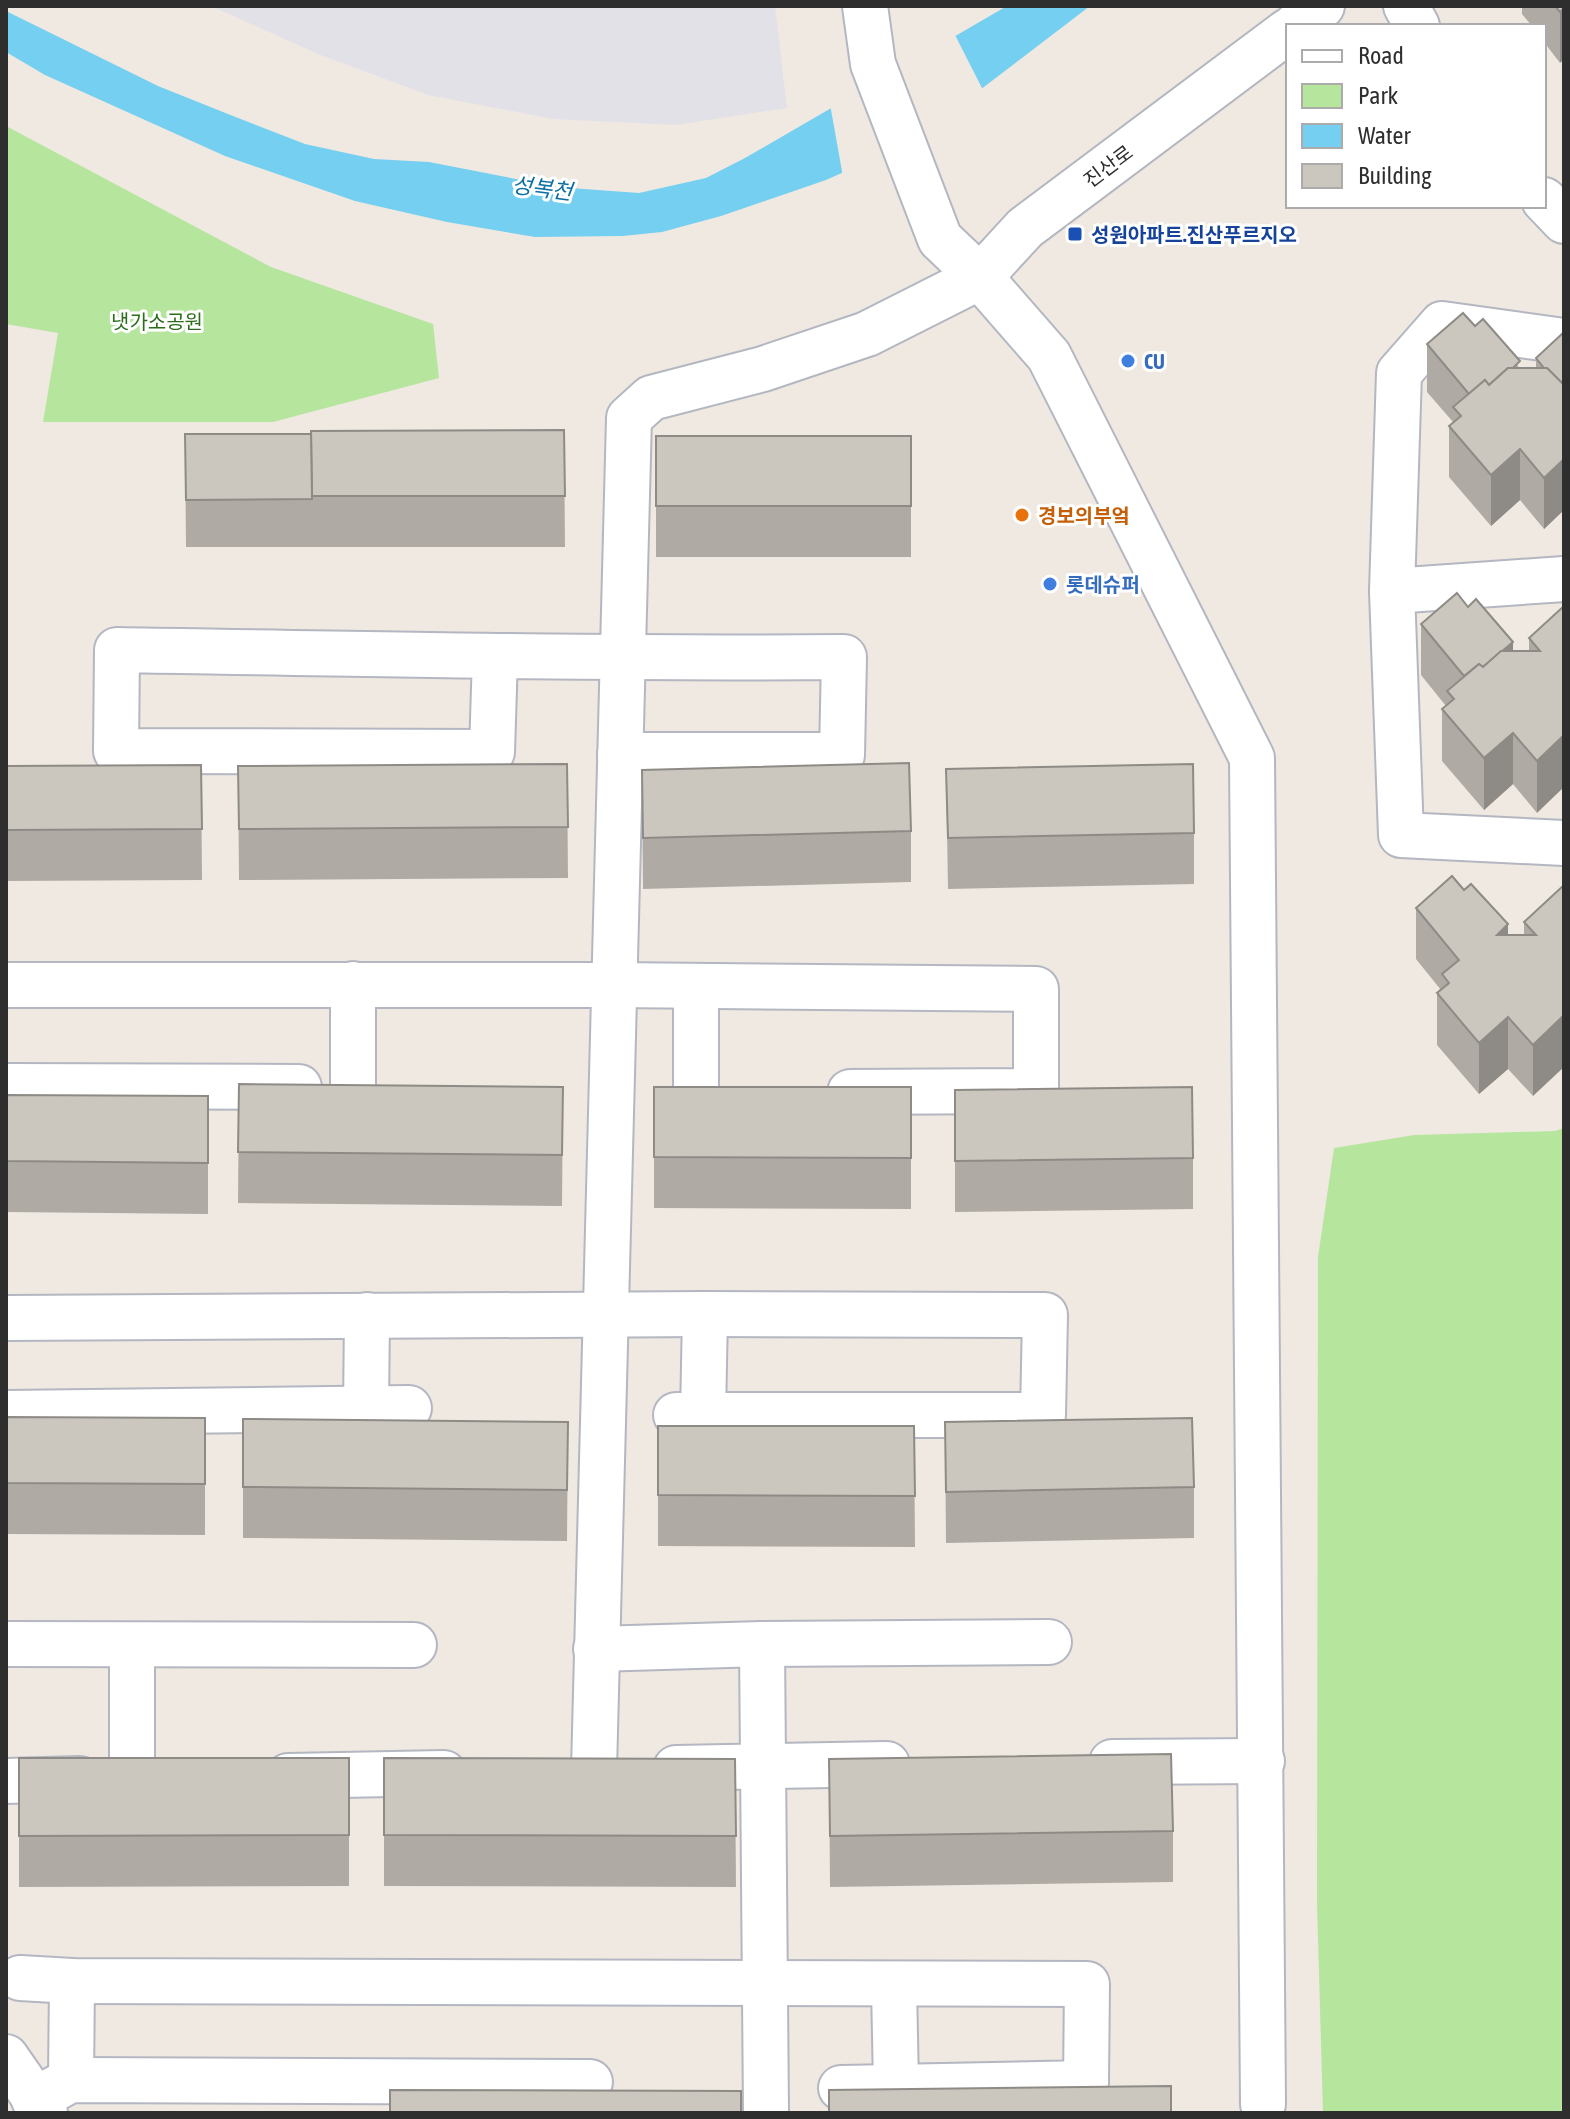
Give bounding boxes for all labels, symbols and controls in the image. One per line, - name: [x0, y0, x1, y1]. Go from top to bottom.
- legend: [1286, 24, 1546, 208]
- text: Road: [1358, 42, 1404, 69]
- text: Park: [1358, 82, 1399, 109]
- text: Water: [1358, 122, 1411, 149]
- street label: 진산로: [1079, 140, 1137, 192]
- text: Building: [1358, 162, 1432, 189]
- water label: 성복천: [510, 171, 576, 205]
- place label: 성원아파트.진산푸르지오: [1091, 223, 1297, 246]
- marker: 성원아파트.진산푸르지오: [1066, 225, 1084, 243]
- park label: 냇가소공원: [111, 310, 203, 333]
- place label: CU: [1144, 350, 1165, 373]
- marker: CU: [1119, 352, 1137, 370]
- place label: 경보의부엌: [1038, 504, 1130, 527]
- marker: 경보의부엌: [1013, 506, 1031, 524]
- place label: 롯데슈퍼: [1066, 573, 1140, 596]
- marker: 롯데슈퍼: [1041, 575, 1059, 593]

